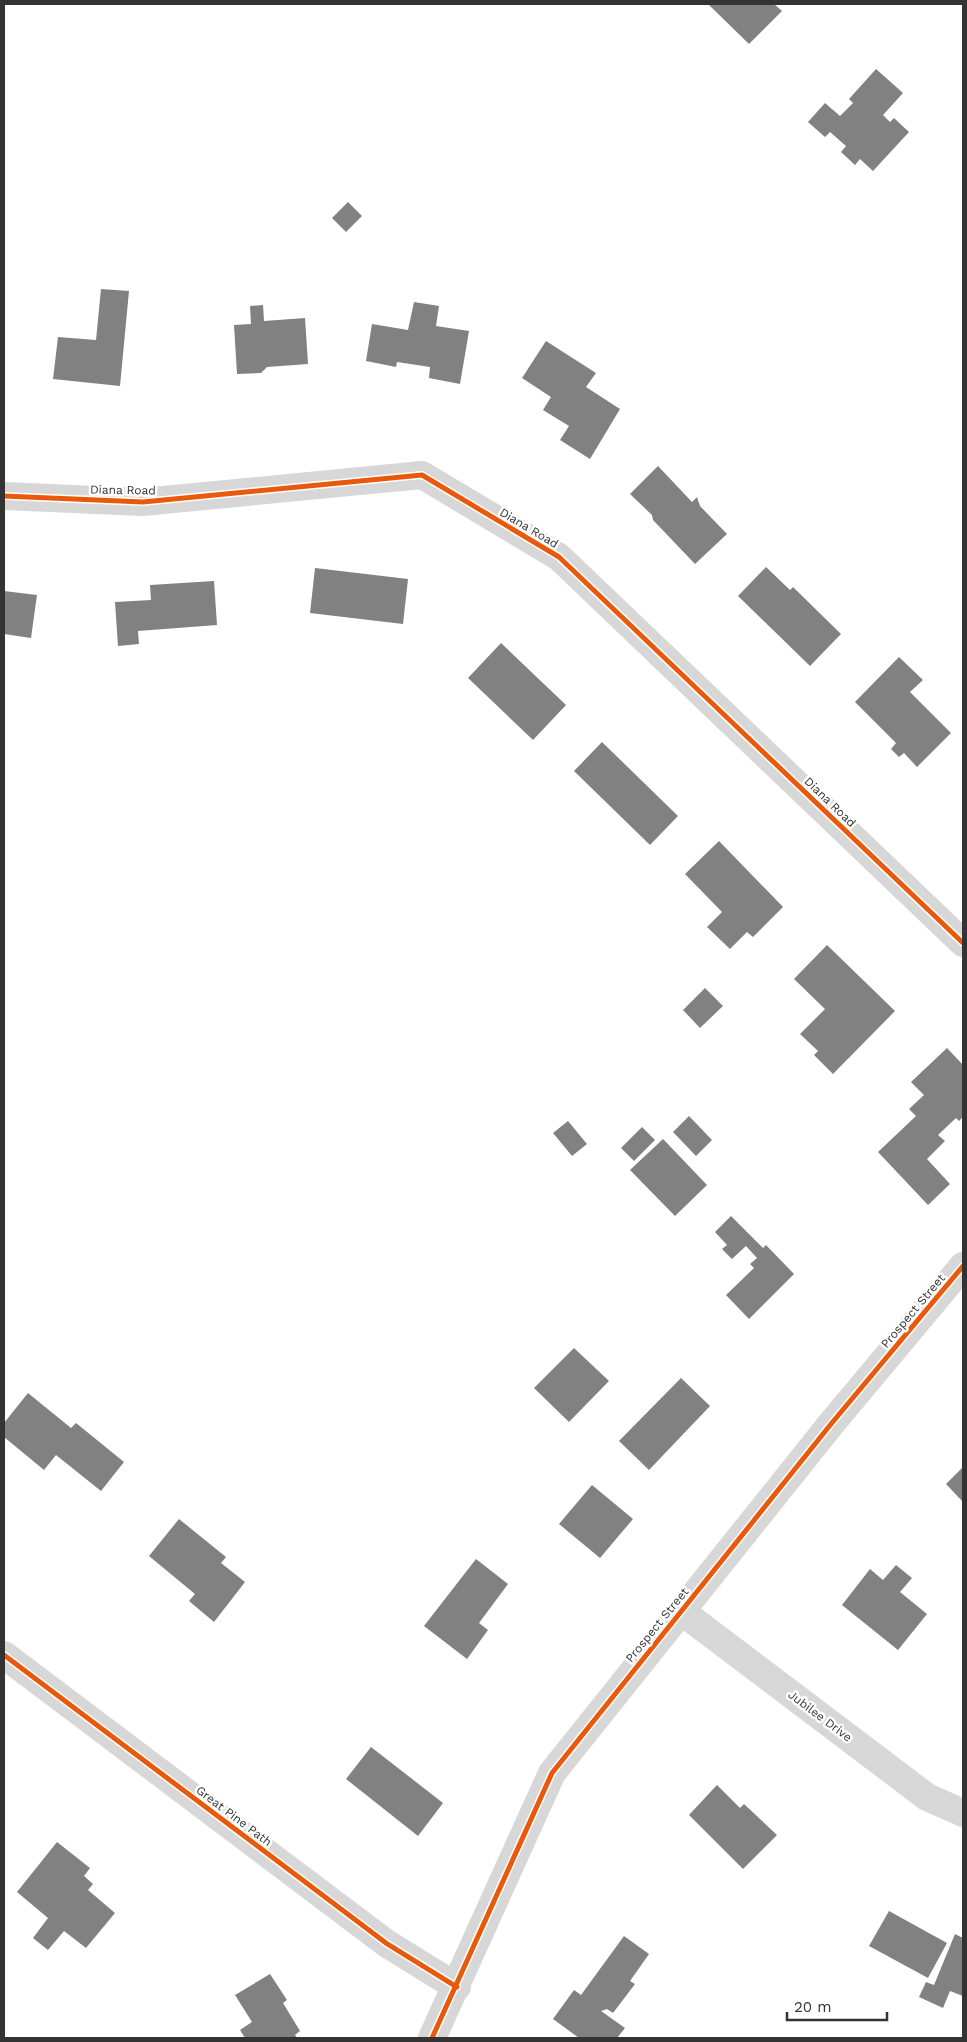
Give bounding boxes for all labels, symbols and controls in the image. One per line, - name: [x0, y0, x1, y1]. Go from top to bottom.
- street label: Diana Road: [90, 482, 156, 498]
- street label: Diana Road: [497, 505, 561, 551]
- street label: Diana Road: [801, 774, 859, 830]
- street label: Prospect Street: [878, 1271, 948, 1351]
- street label: Prospect Street: [623, 1585, 691, 1665]
- street label: Jubilee Drive: [785, 1687, 855, 1745]
- street label: Great Pine Path: [193, 1783, 275, 1849]
- scale bar: [787, 1990, 887, 2022]
- text: 20 m: [794, 1998, 832, 2016]

